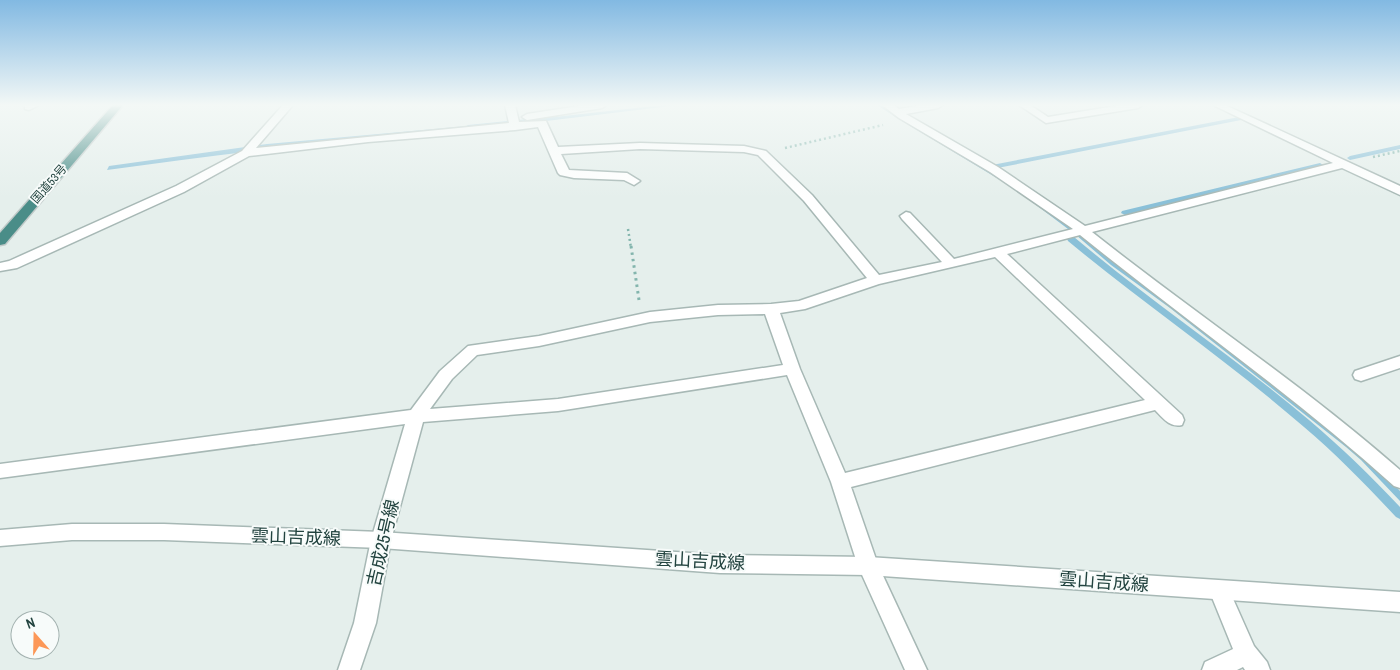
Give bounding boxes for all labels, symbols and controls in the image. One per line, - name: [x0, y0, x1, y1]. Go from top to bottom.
- street label: 国道53号: [28, 161, 70, 207]
- street label: 吉成25号線: [360, 497, 405, 589]
- street label: 雲山吉成線: [251, 522, 341, 551]
- street label: 雲山吉成線: [654, 546, 746, 575]
- street label: 雲山吉成線: [1058, 566, 1150, 597]
- north arrow: [10, 610, 60, 660]
- text: N: [24, 613, 38, 633]

